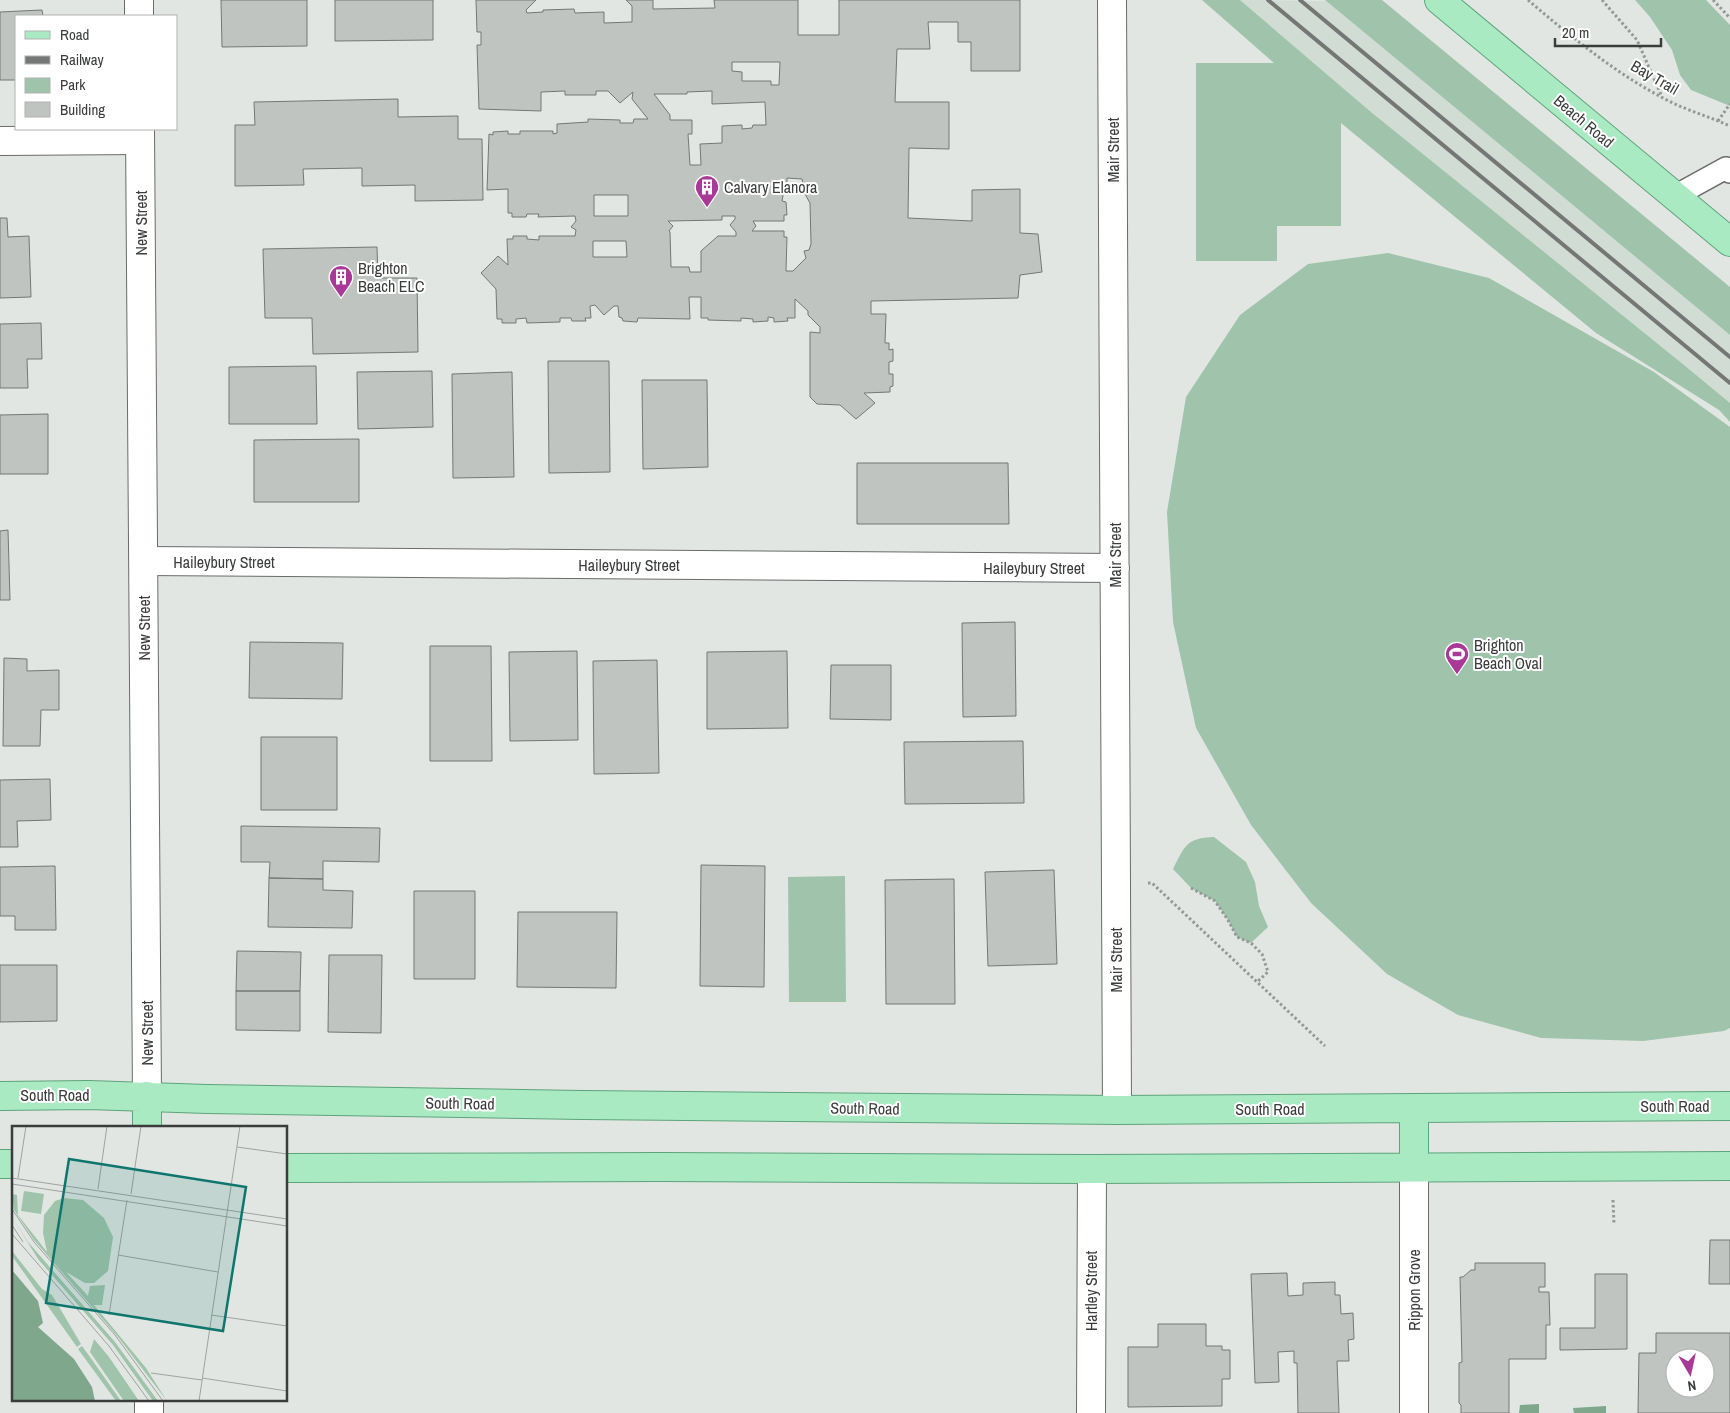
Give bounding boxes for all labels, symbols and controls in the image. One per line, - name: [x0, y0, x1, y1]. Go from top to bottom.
- legend: [15, 15, 178, 130]
- scale bar: [1555, 15, 1661, 47]
- text: 20 m: [1562, 22, 1589, 43]
- text: Road: [60, 24, 89, 45]
- text: Railway: [60, 49, 105, 70]
- street label: Bay Trail: [1627, 55, 1683, 100]
- text: Park: [60, 74, 86, 95]
- street label: Beach Road: [1549, 89, 1619, 153]
- text: Building: [60, 99, 105, 120]
- street label: Mair Street: [1102, 117, 1124, 182]
- building icon: Calvary Elanora: [694, 174, 720, 208]
- place label: Calvary Elanora: [724, 176, 818, 198]
- street label: New Street: [130, 190, 152, 255]
- place label: Brighton Beach ELC: [358, 257, 424, 297]
- building icon: Brighton Beach ELC: [328, 264, 354, 298]
- street label: Mair Street: [1104, 522, 1126, 587]
- street label: Haileybury Street: [173, 551, 275, 573]
- street label: Haileybury Street: [578, 554, 680, 576]
- street label: Haileybury Street: [983, 557, 1085, 579]
- street label: New Street: [133, 595, 155, 660]
- place label: Brighton Beach Oval: [1474, 634, 1542, 674]
- sports icon: Brighton Beach Oval: [1444, 641, 1470, 675]
- street label: Mair Street: [1105, 927, 1127, 992]
- street label: New Street: [136, 1000, 158, 1065]
- street label: South Road: [20, 1084, 90, 1106]
- street label: South Road: [425, 1091, 495, 1115]
- street label: South Road: [1640, 1095, 1710, 1117]
- street label: South Road: [830, 1096, 900, 1120]
- street label: South Road: [1235, 1098, 1305, 1120]
- inset map: [12, 1126, 288, 1400]
- street label: Rippon Grove: [1403, 1249, 1425, 1331]
- street label: Hartley Street: [1080, 1251, 1102, 1331]
- north arrow: [1665, 1348, 1715, 1398]
- text: N: [1687, 1376, 1698, 1395]

